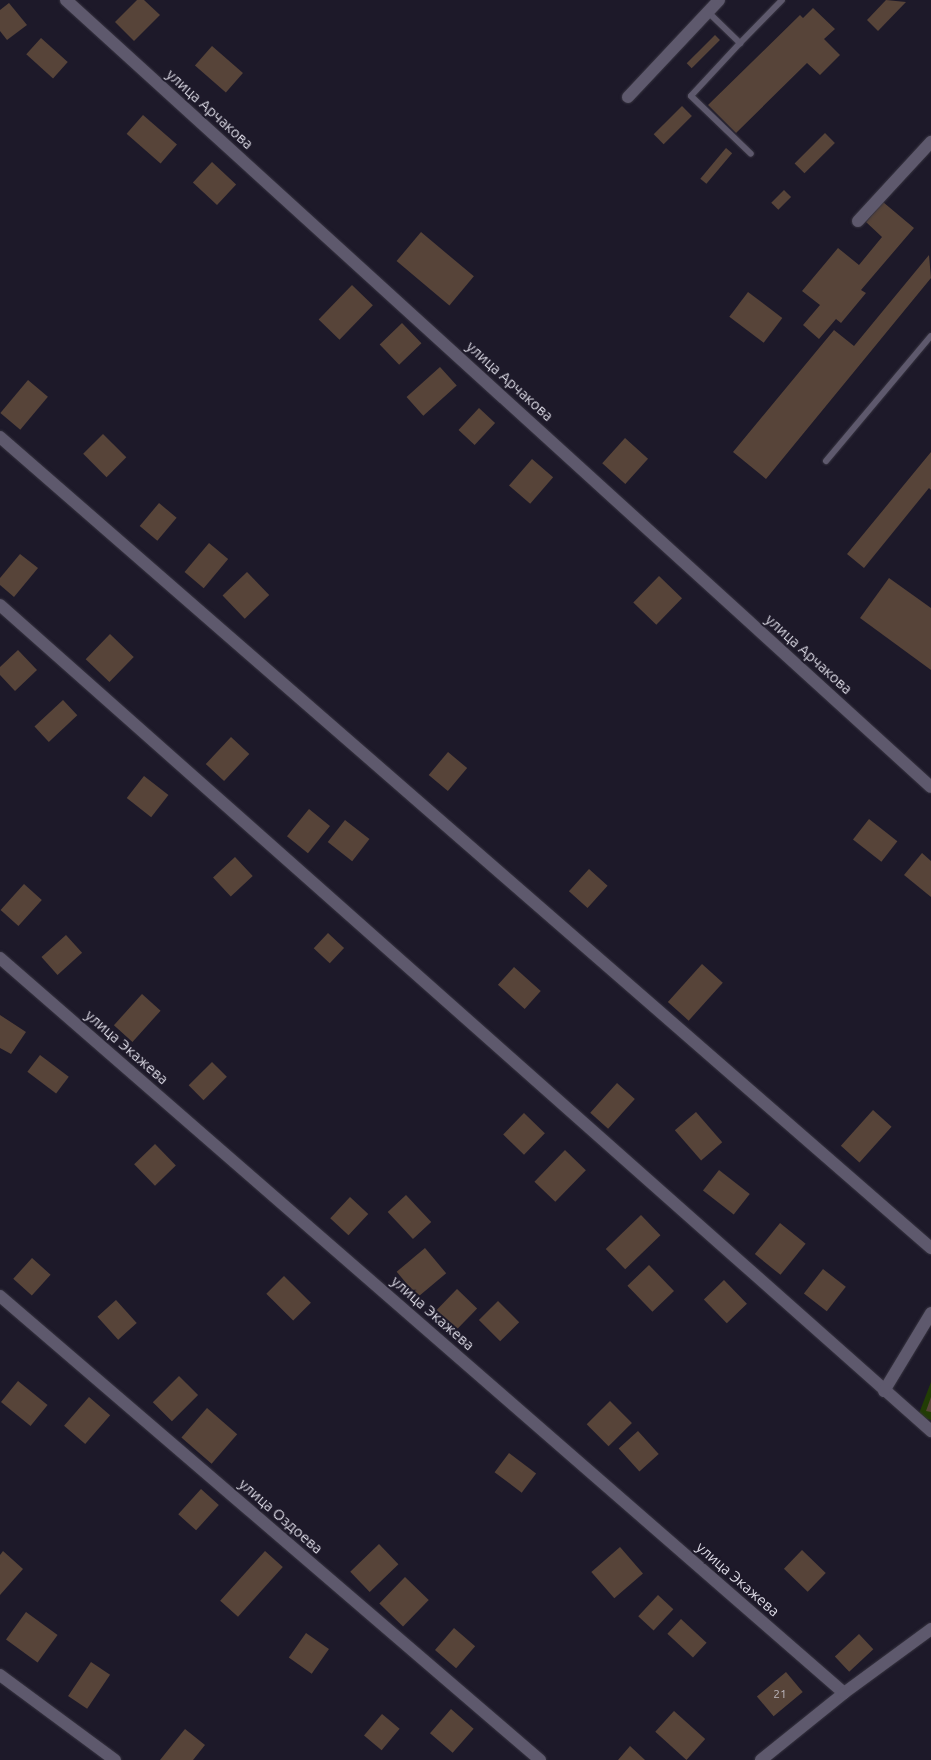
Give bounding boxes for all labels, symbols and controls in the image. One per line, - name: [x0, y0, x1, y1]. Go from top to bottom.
- street label: улица Арчакова: [163, 65, 257, 153]
- street label: улица Арчакова: [463, 337, 557, 425]
- street label: улица Арчакова: [762, 610, 856, 698]
- street label: улица Экажева: [82, 1006, 172, 1088]
- street label: улица Экажева: [388, 1272, 478, 1354]
- street label: улица Оздоева: [235, 1475, 327, 1557]
- street label: улица Экажева: [693, 1538, 783, 1620]
- house number: 21: [773, 1687, 787, 1701]

